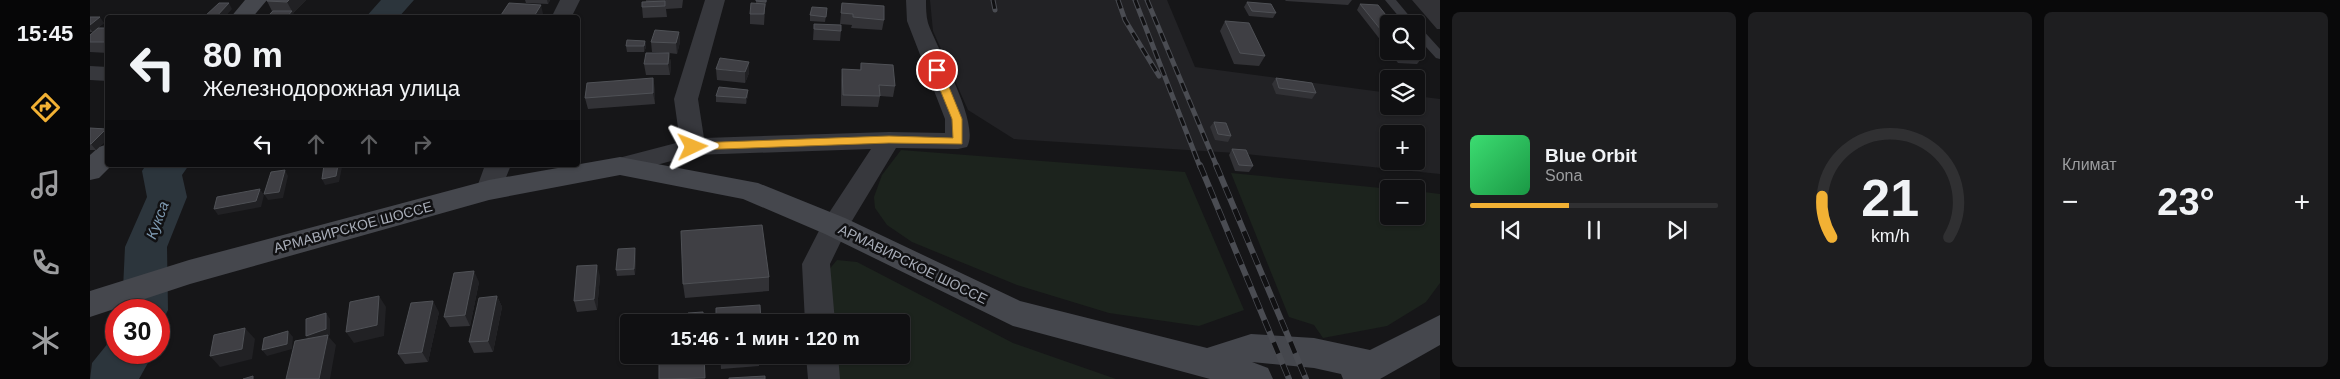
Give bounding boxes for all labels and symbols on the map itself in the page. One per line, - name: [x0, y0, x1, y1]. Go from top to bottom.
- pin: [916, 49, 958, 91]
- position arrow: [666, 120, 718, 172]
- street label: АРМАВИРСКОЕ ШОССЕ: [272, 198, 434, 256]
- water label: Кукса: [142, 199, 172, 241]
- street label: АРМАВИРСКОЕ ШОССЕ: [836, 221, 990, 307]
- speed limit sign: 30: [105, 299, 170, 364]

